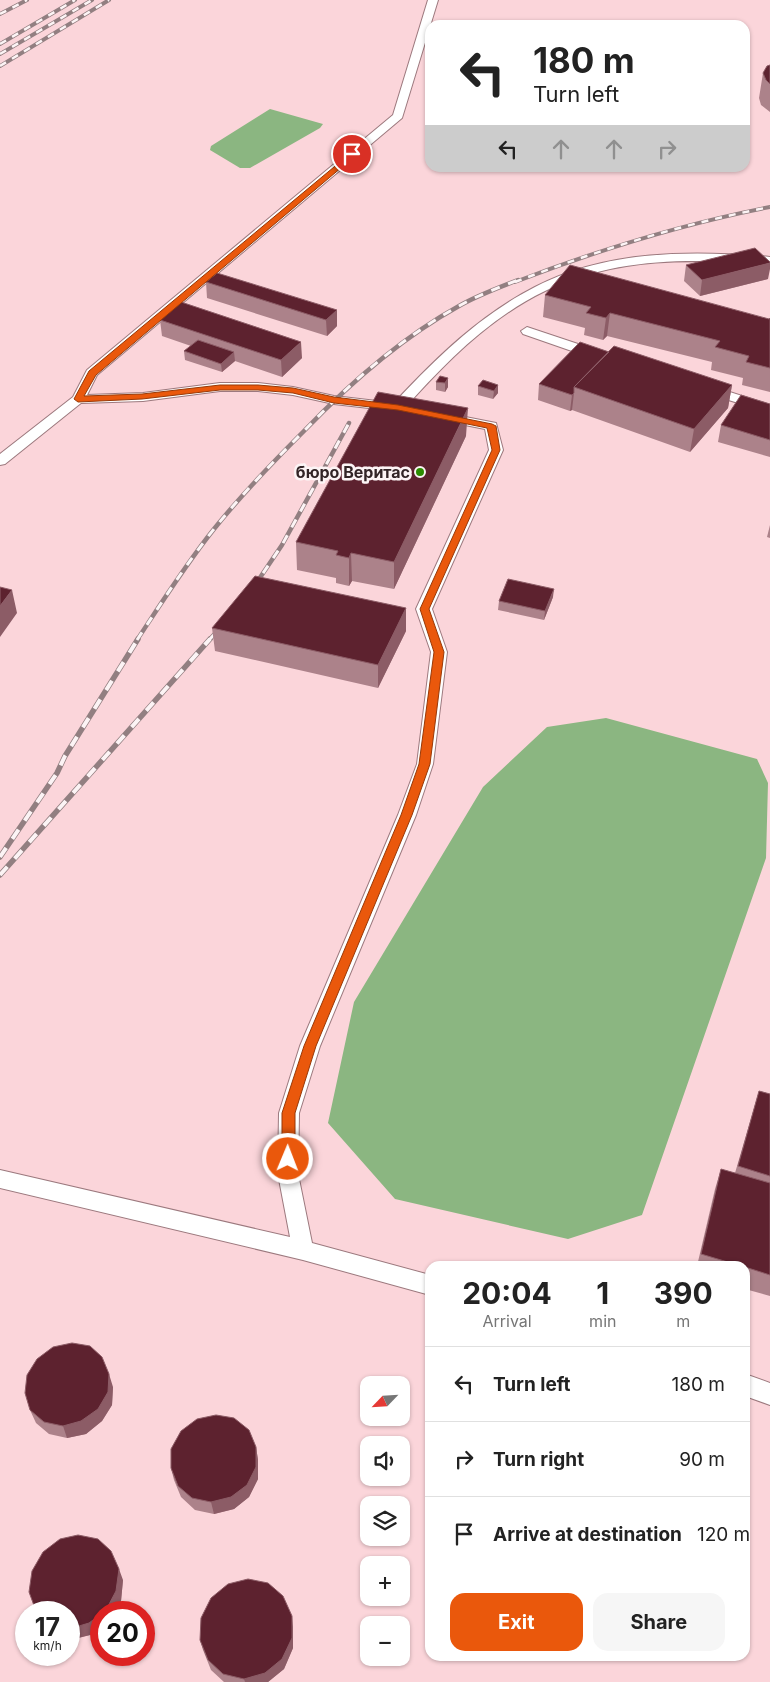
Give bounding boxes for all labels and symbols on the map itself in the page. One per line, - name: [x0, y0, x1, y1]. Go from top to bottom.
- pin: [331, 133, 373, 175]
- place label: бюро Веритас: [296, 462, 410, 482]
- marker: бюро Веритас: [414, 466, 426, 478]
- position arrow: [261, 1132, 313, 1184]
- north arrow: [360, 1376, 410, 1426]
- speed limit sign: 20: [90, 1601, 155, 1666]

